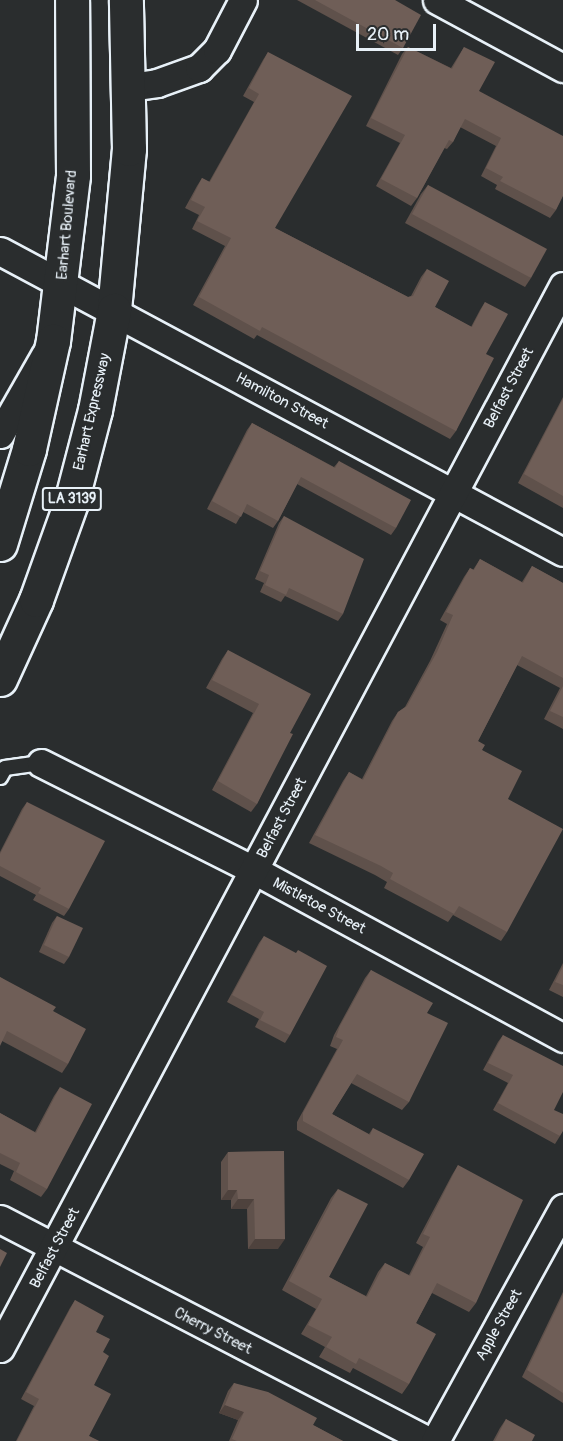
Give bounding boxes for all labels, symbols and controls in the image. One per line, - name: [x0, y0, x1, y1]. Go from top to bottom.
- scale bar: [359, 12, 438, 50]
- text: 20 m: [367, 23, 409, 46]
- street label: Earhart Boulevard: [53, 169, 81, 281]
- street label: Belfast Street: [480, 345, 538, 431]
- street label: Earhart Expressway: [70, 352, 114, 472]
- street label: Hamilton Street: [233, 369, 331, 433]
- road number: LA 3139: [40, 488, 104, 510]
- street label: Belfast Street: [253, 775, 311, 861]
- street label: Mistletoe Street: [269, 874, 369, 938]
- street label: Belfast Street: [26, 1205, 84, 1291]
- street label: Apple Street: [472, 1286, 526, 1364]
- street label: Cherry Street: [171, 1304, 255, 1358]

